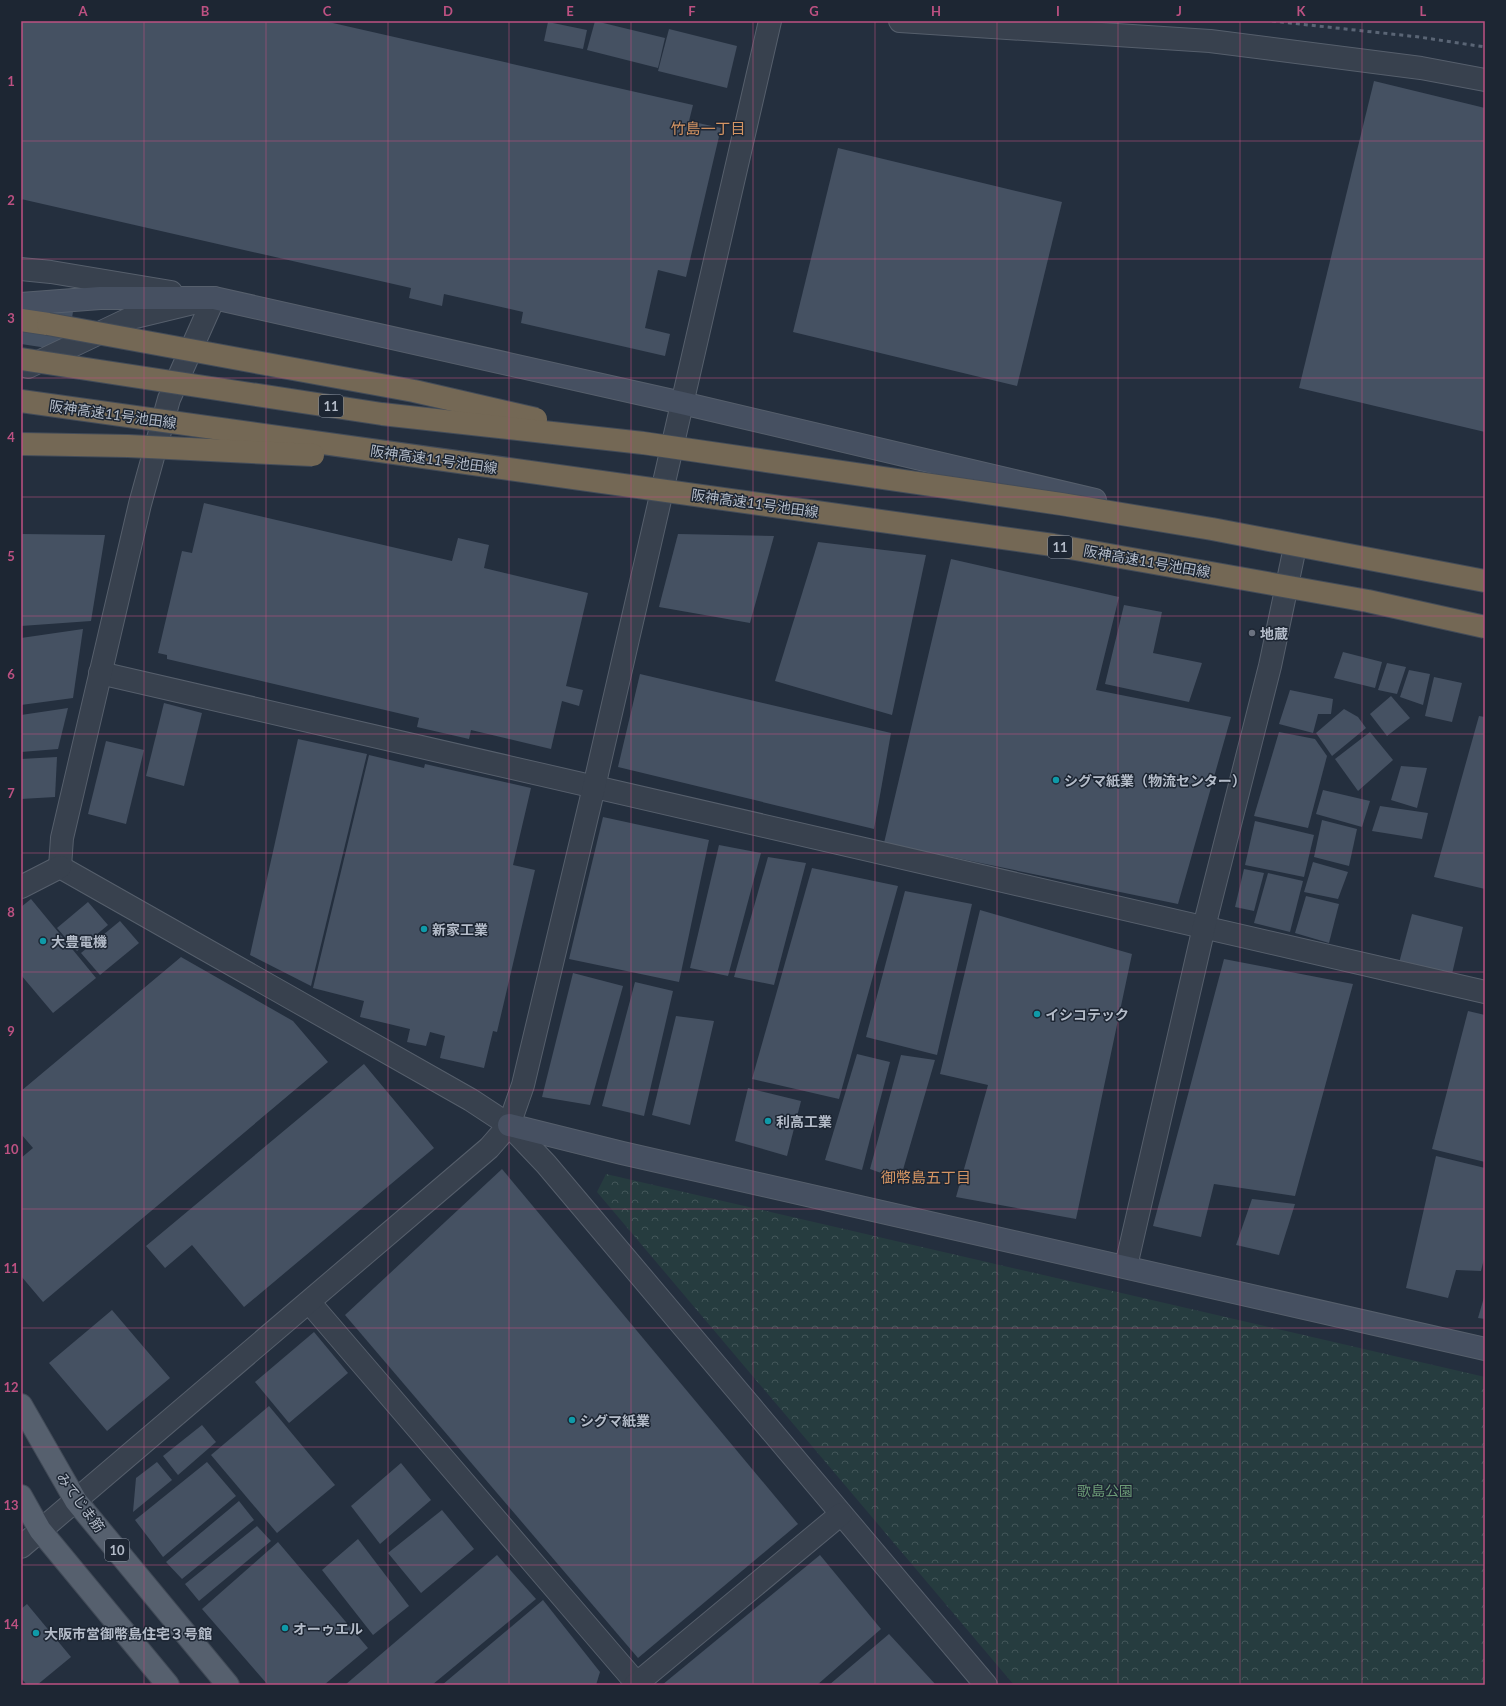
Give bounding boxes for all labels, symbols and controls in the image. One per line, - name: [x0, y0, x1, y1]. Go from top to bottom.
- text: A: [77, 3, 88, 19]
- text: B: [201, 3, 210, 19]
- text: C: [323, 3, 332, 19]
- text: D: [443, 3, 453, 19]
- text: E: [566, 3, 574, 19]
- text: F: [688, 3, 696, 19]
- text: G: [809, 3, 819, 19]
- text: H: [931, 3, 941, 19]
- text: I: [1056, 3, 1060, 19]
- text: J: [1176, 3, 1182, 19]
- text: K: [1297, 3, 1307, 19]
- text: L: [1420, 3, 1427, 19]
- text: 1: [7, 73, 15, 89]
- district label: 竹島一丁目: [670, 119, 746, 137]
- text: 2: [7, 192, 15, 208]
- text: 3: [7, 310, 15, 326]
- road number: 11: [319, 395, 343, 417]
- street label: 阪神高速11号池田線: [48, 397, 178, 431]
- text: 4: [7, 429, 15, 445]
- street label: 阪神高速11号池田線: [369, 442, 499, 476]
- street label: 阪神高速11号池田線: [690, 486, 820, 520]
- road number: 11: [1048, 536, 1072, 558]
- street label: 阪神高速11号池田線: [1082, 541, 1212, 581]
- text: 5: [7, 548, 15, 564]
- place label: 地蔵: [1260, 625, 1288, 642]
- marker: 地蔵: [1247, 628, 1257, 638]
- text: 6: [7, 666, 15, 682]
- place label: シグマ紙業（物流センター）: [1064, 772, 1246, 789]
- marker: シグマ紙業（物流センター）: [1051, 775, 1061, 785]
- text: 7: [7, 785, 15, 801]
- text: 8: [7, 904, 15, 920]
- place label: 新家工業: [432, 921, 488, 938]
- marker: 新家工業: [419, 924, 429, 934]
- place label: 大豊電機: [51, 933, 107, 950]
- marker: 大豊電機: [38, 936, 48, 946]
- place label: イシコテック: [1045, 1006, 1129, 1023]
- marker: イシコテック: [1032, 1009, 1042, 1019]
- text: 9: [7, 1023, 15, 1039]
- place label: 利高工業: [776, 1113, 832, 1130]
- marker: 利高工業: [763, 1116, 773, 1126]
- text: 10: [3, 1141, 19, 1157]
- district label: 御幣島五丁目: [881, 1168, 971, 1186]
- text: 11: [3, 1260, 19, 1276]
- text: 12: [3, 1379, 19, 1395]
- place label: シグマ紙業: [580, 1412, 650, 1429]
- marker: シグマ紙業: [567, 1415, 577, 1425]
- street label: みてじま筋: [54, 1469, 108, 1535]
- park label: 歌島公園: [1077, 1482, 1133, 1499]
- text: 13: [3, 1497, 19, 1513]
- road number: 10: [105, 1539, 129, 1561]
- text: 14: [3, 1616, 19, 1632]
- place label: オーゥエル: [293, 1620, 363, 1637]
- marker: オーゥエル: [280, 1623, 290, 1633]
- place label: 大阪市営御幣島住宅３号館: [44, 1625, 212, 1642]
- marker: 大阪市営御幣島住宅３号館: [31, 1628, 41, 1638]

